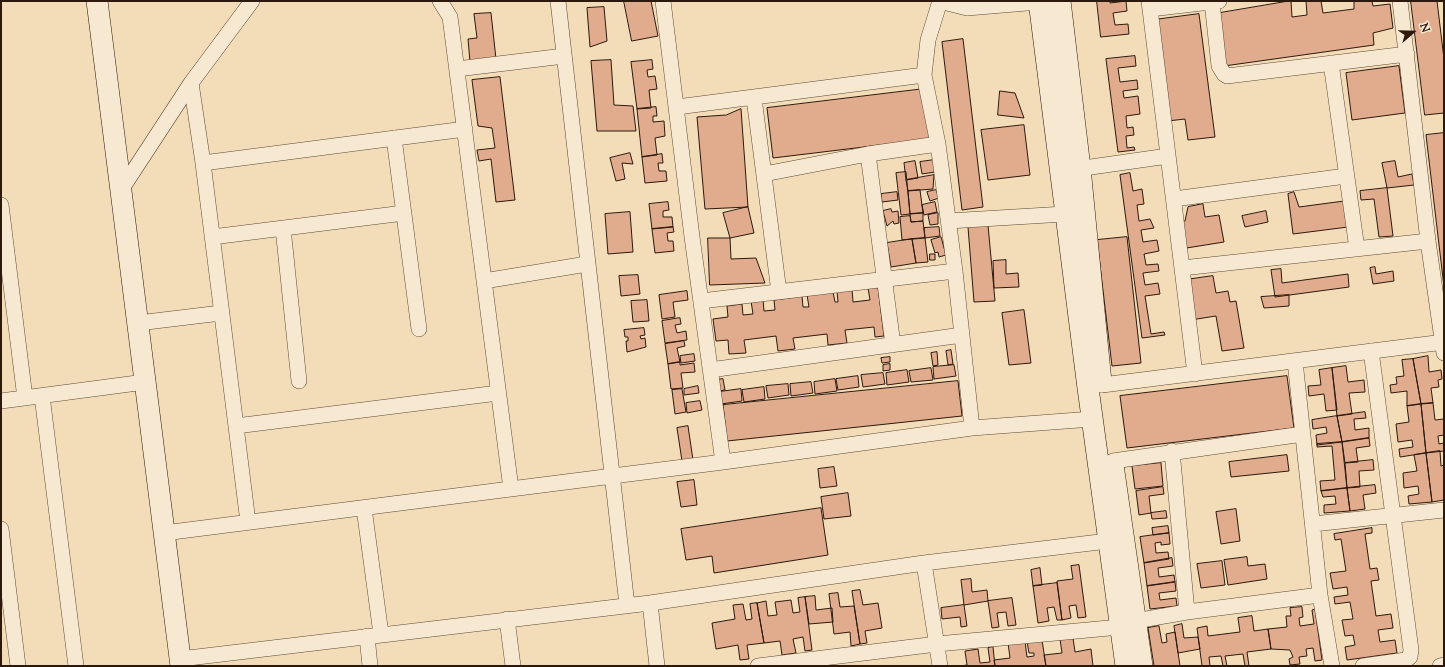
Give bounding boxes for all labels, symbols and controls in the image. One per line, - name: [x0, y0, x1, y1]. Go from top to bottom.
- north arrow: [1393, 12, 1433, 52]
- text: N: [1415, 21, 1433, 35]

